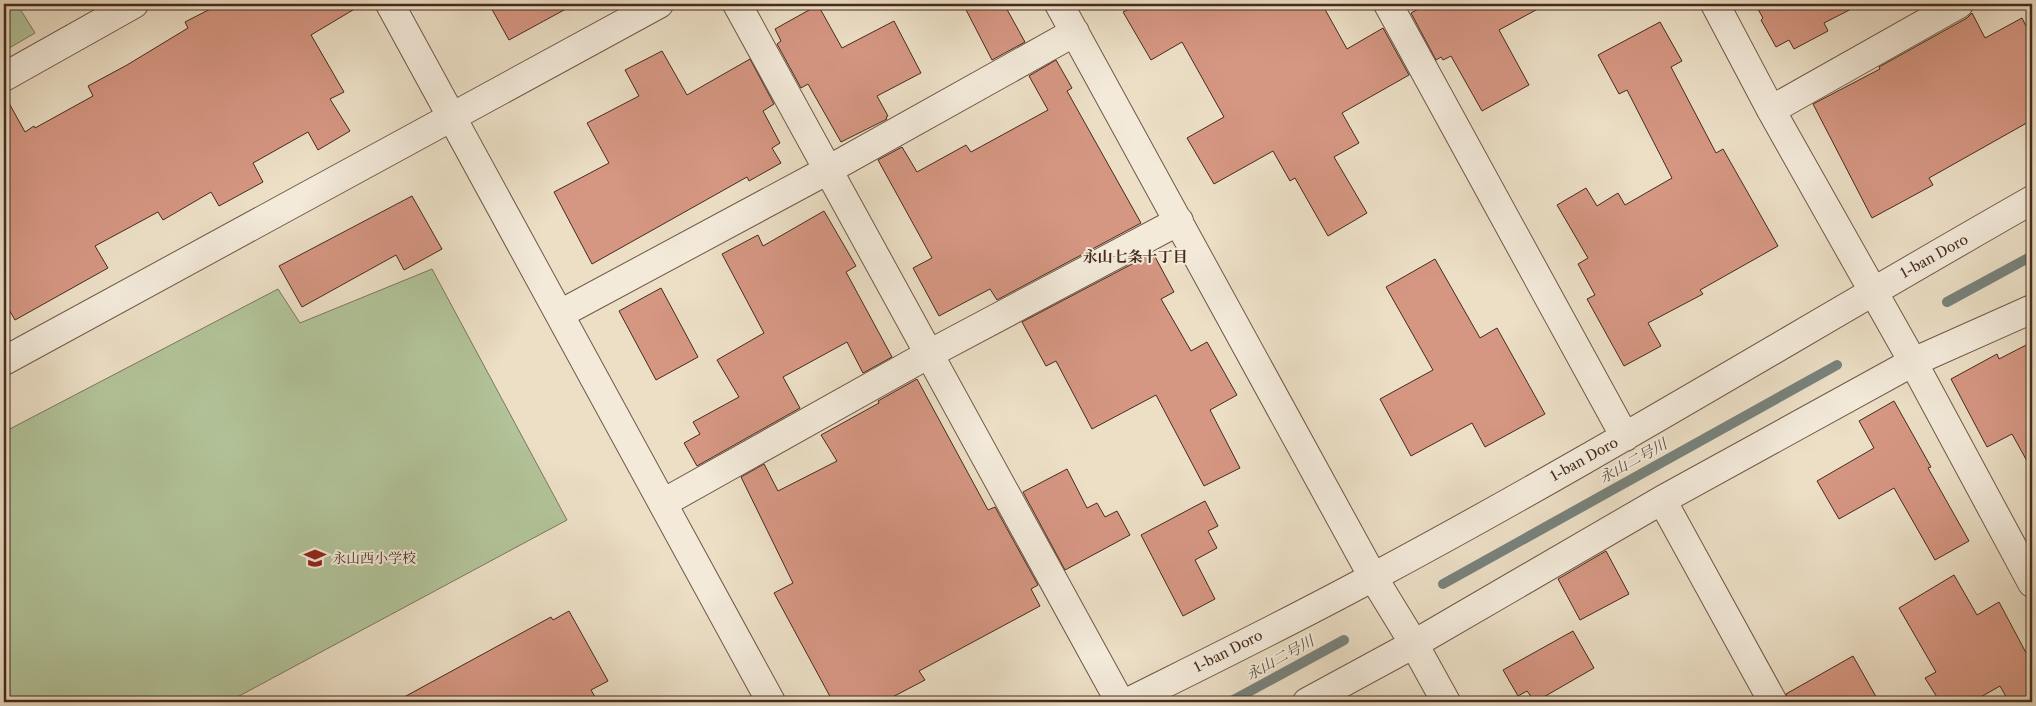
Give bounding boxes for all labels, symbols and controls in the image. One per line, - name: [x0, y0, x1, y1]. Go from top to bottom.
- street label: 1-ban Doro: [1897, 230, 1971, 282]
- district label: 永山七条十丁目: [1082, 247, 1188, 266]
- street label: 1-ban Doro: [1547, 433, 1621, 485]
- water label: 永山二号川: [1595, 433, 1672, 487]
- school or university icon: 永山西小学校: [302, 545, 328, 571]
- place label: 永山西小学校: [332, 549, 416, 567]
- street label: 1-ban Doro: [1191, 626, 1265, 676]
- water label: 永山二号川: [1242, 630, 1319, 684]

